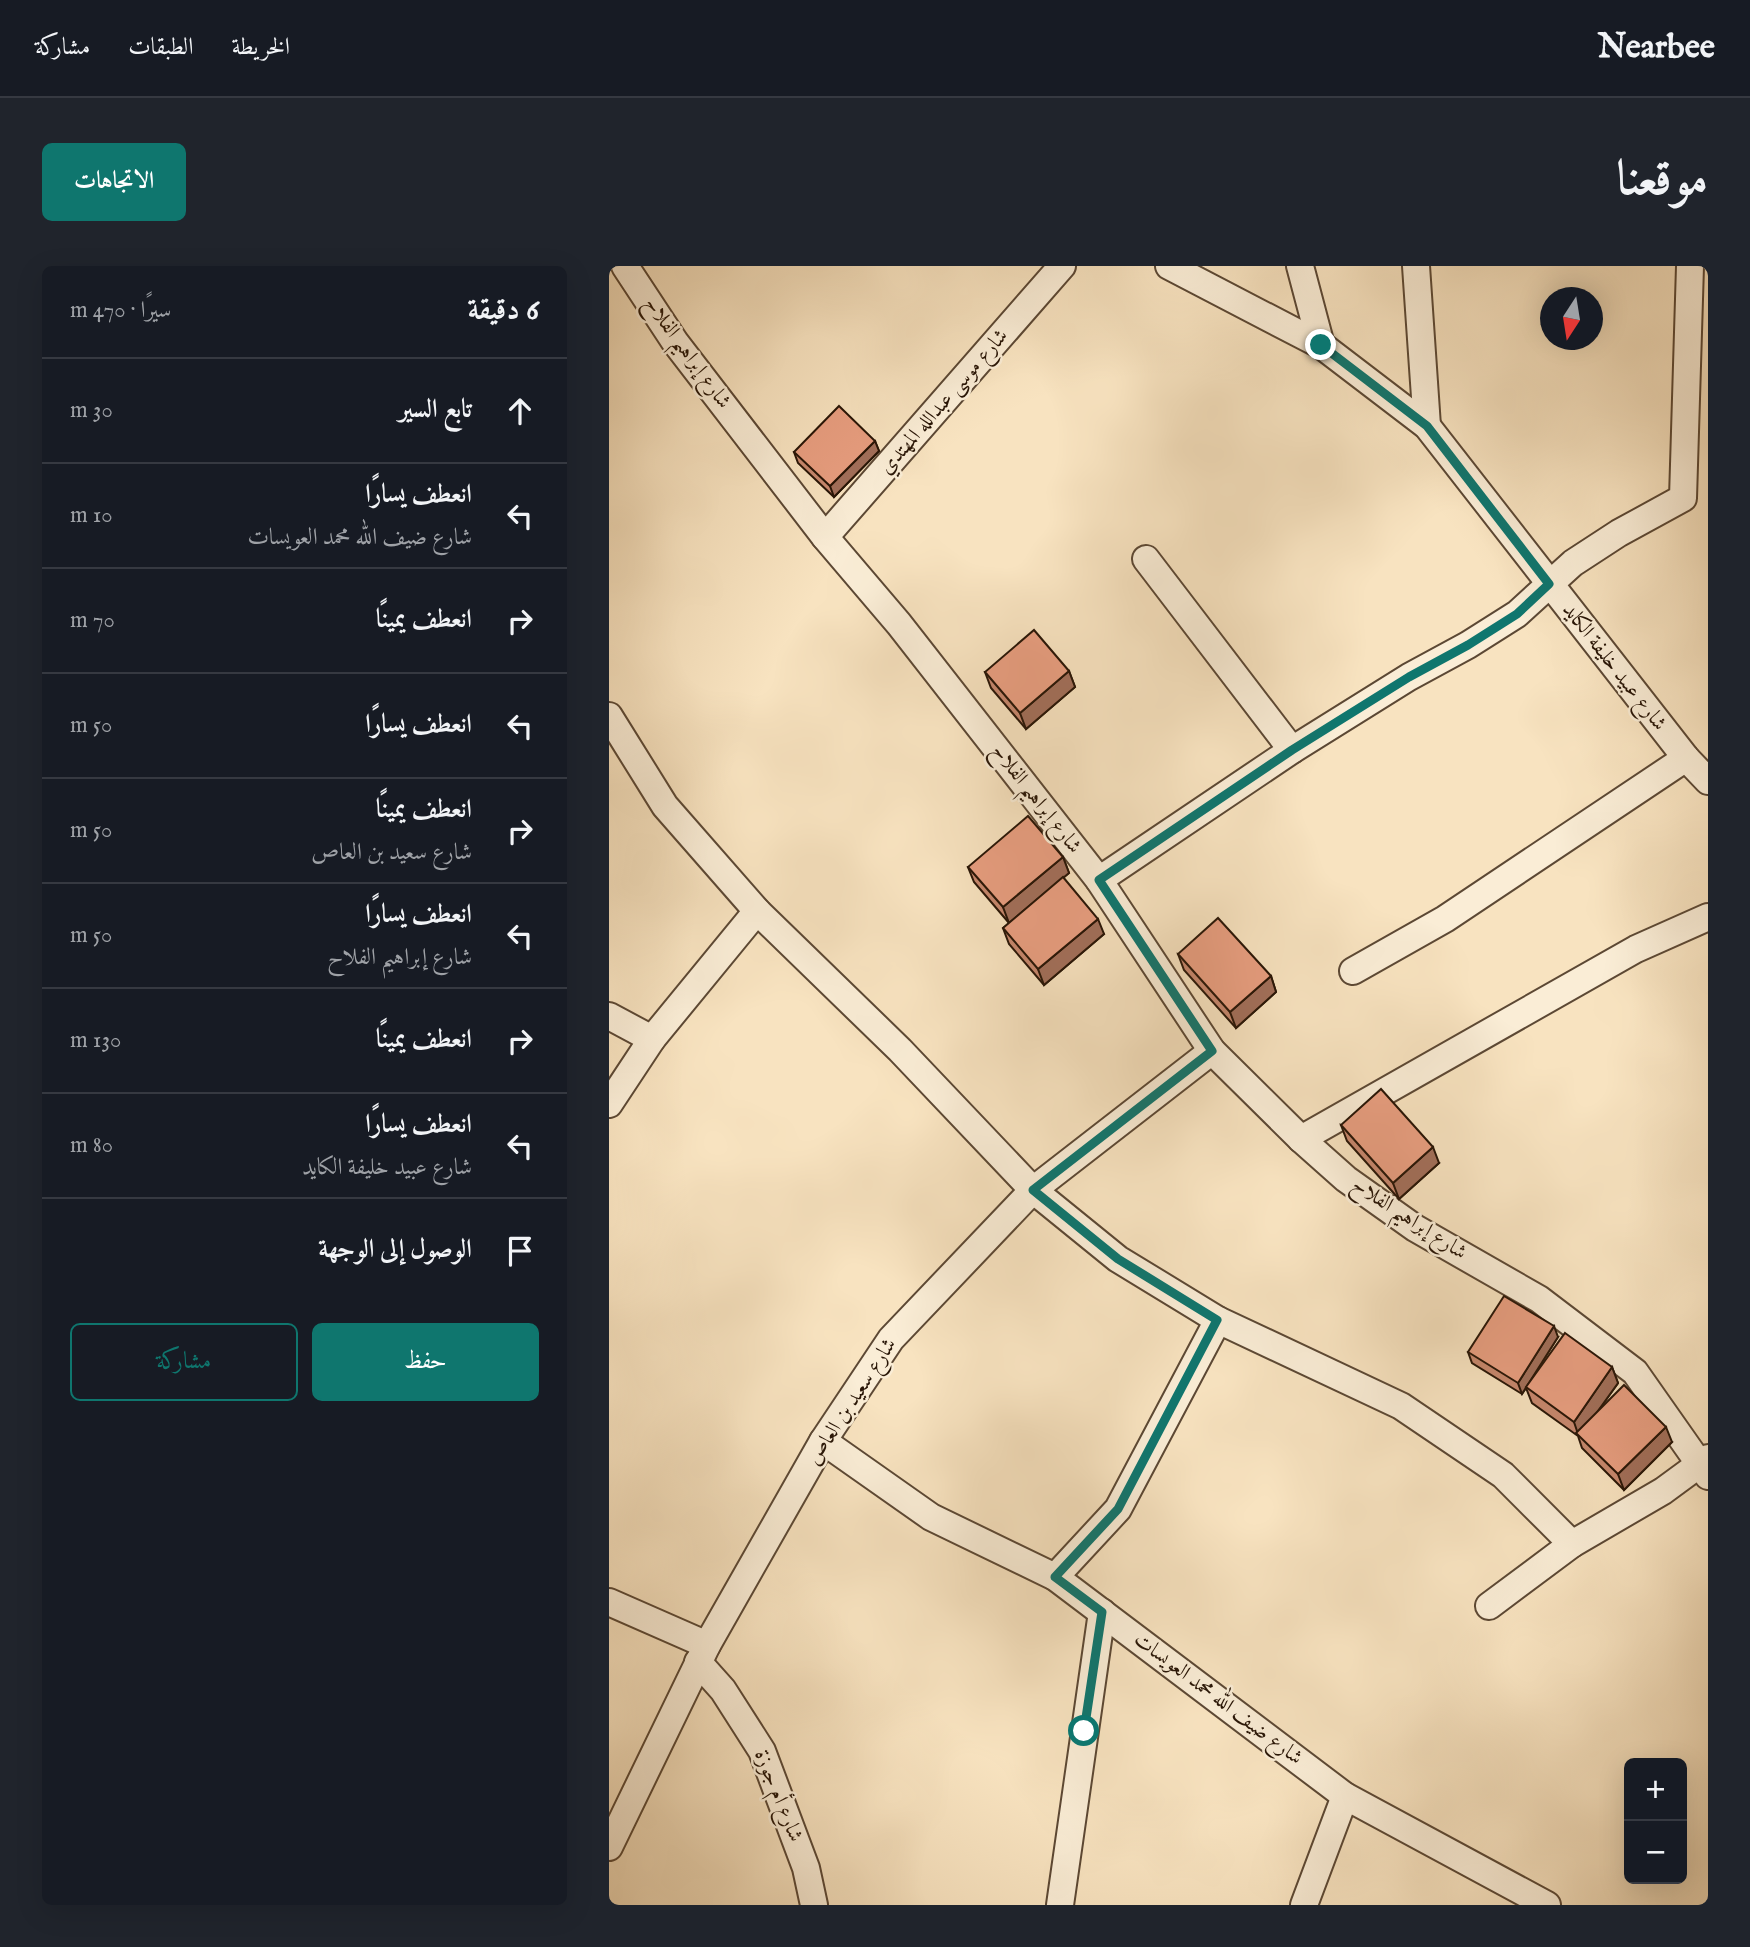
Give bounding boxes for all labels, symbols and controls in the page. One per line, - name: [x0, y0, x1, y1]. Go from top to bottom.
- text: Nearbee: [1598, 27, 1715, 69]
- text: مشاركة: [35, 32, 90, 63]
- text: الطبقات: [128, 32, 194, 63]
- text: الخريطة: [232, 32, 290, 63]
- button: الاتجاهات: [42, 143, 186, 221]
- text: موقعنا: [1616, 150, 1708, 212]
- north arrow: [1540, 287, 1603, 350]
- text: 6 دقيقة: [467, 292, 539, 330]
- street label: شارع إبراهيم الفلاح: [632, 292, 737, 418]
- text: سيرًا · 470 m: [70, 296, 171, 325]
- street label: شارع موسى عبدالله المهتدي: [873, 324, 1017, 482]
- route end: [1305, 329, 1336, 360]
- icon: ahead: [501, 392, 539, 430]
- text: تابع السير: [398, 393, 472, 426]
- text: 30 m: [70, 396, 113, 425]
- text: انعطف يسارًا: [365, 478, 472, 511]
- icon: left: [501, 497, 539, 535]
- text: 10 m: [70, 501, 113, 530]
- text: شارع ضيف الله محمد العويسات: [247, 523, 472, 552]
- street label: شارع عبيد خليفة الكايد: [1553, 598, 1672, 738]
- icon: right: [501, 602, 539, 640]
- text: انعطف يمينًا: [376, 603, 472, 636]
- text: 70 m: [70, 606, 115, 635]
- icon: left: [501, 707, 539, 745]
- text: انعطف يسارًا: [365, 708, 472, 741]
- text: 50 m: [70, 711, 112, 740]
- street label: شارع إبراهيم الفلاح: [980, 739, 1087, 863]
- text: انعطف يمينًا: [376, 793, 472, 826]
- icon: right: [501, 812, 539, 850]
- text: 50 m: [70, 816, 112, 845]
- text: شارع سعيد بن العاص: [311, 838, 472, 867]
- text: انعطف يسارًا: [365, 898, 472, 931]
- icon: left: [501, 917, 539, 955]
- text: 50 m: [70, 921, 112, 950]
- text: شارع إبراهيم الفلاح: [327, 943, 472, 972]
- icon: right: [501, 1022, 539, 1060]
- text: انعطف يمينًا: [376, 1023, 472, 1056]
- text: 130 m: [70, 1026, 121, 1055]
- text: انعطف يسارًا: [365, 1108, 472, 1141]
- icon: left: [501, 1127, 539, 1165]
- text: 80 m: [70, 1131, 113, 1160]
- text: شارع عبيد خليفة الكايد: [302, 1153, 472, 1182]
- street label: شارع إبراهيم الفلاح: [1343, 1172, 1472, 1271]
- icon: arrive: [501, 1232, 539, 1270]
- text: الوصول إلى الوجهة: [318, 1233, 472, 1266]
- button: مشاركة: [70, 1323, 298, 1401]
- button: حفظ: [312, 1323, 539, 1401]
- street label: شارع سعيد بن العاص: [801, 1333, 906, 1473]
- street label: شارع ضيف الله محمد العويسات: [1126, 1623, 1311, 1774]
- route start: [1068, 1715, 1099, 1746]
- street label: شارع أم جوزة: [745, 1745, 811, 1847]
- map controls: [1624, 1758, 1687, 1884]
- button: +: [1624, 1758, 1687, 1821]
- button: −: [1624, 1821, 1687, 1884]

